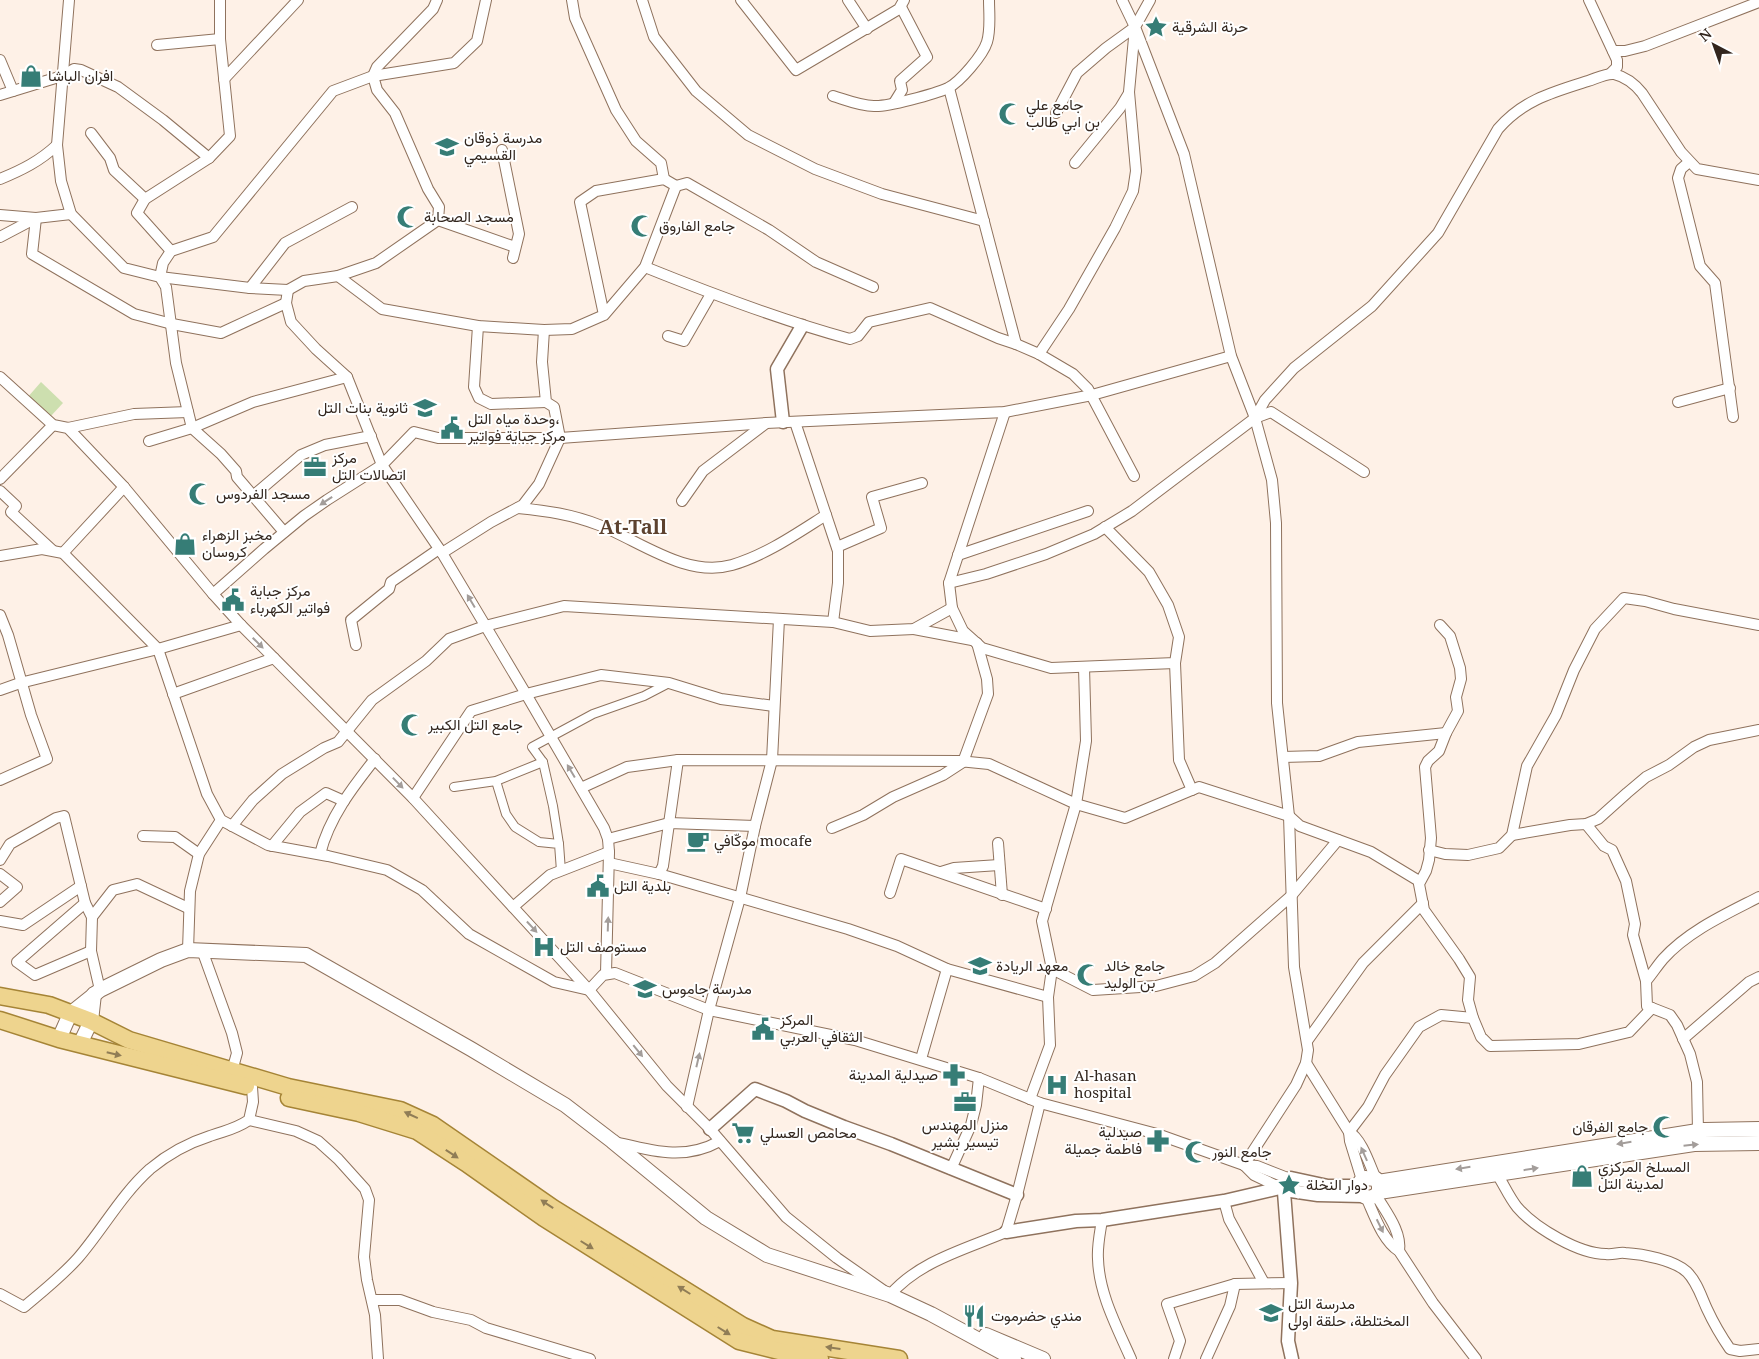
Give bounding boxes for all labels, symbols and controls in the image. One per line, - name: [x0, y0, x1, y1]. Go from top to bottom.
- place icon: حرنة الشرقية: [1143, 14, 1169, 40]
- place label: حرنة الشرقية: [1172, 16, 1248, 36]
- north arrow: [1689, 20, 1739, 70]
- text: N: [1695, 24, 1716, 46]
- shop icon: افران الباشا: [18, 63, 44, 89]
- place label: افران الباشا: [48, 65, 113, 85]
- place label: جامع علي بن ابي طالب: [1026, 94, 1100, 135]
- mosque icon: جامع علي بن ابي طالب: [997, 101, 1023, 127]
- place label: مدرسة ذوقان القسيمي: [464, 127, 542, 168]
- school or university icon: مدرسة ذوقان القسيمي: [434, 134, 460, 160]
- mosque icon: مسجد الصحابة: [395, 204, 421, 230]
- place label: مسجد الصحابة: [424, 206, 514, 226]
- mosque icon: جامع الفاروق: [629, 213, 655, 239]
- place label: جامع الفاروق: [659, 215, 735, 237]
- school or university icon: ثانوية بنات التل: [412, 395, 438, 421]
- place label: ثانوية بنات التل: [318, 397, 408, 417]
- place label: وحدة مياه التل، مركز جباية فواتير: [467, 408, 566, 445]
- public building icon: وحدة مياه التل، مركز جباية فواتير: [439, 415, 465, 441]
- place label: مركز اتصالات التل: [331, 447, 406, 484]
- office icon: مركز اتصالات التل: [302, 454, 328, 480]
- mosque icon: مسجد الفردوس: [187, 481, 213, 507]
- place label: مسجد الفردوس: [216, 483, 310, 504]
- one-way arrow: [320, 496, 333, 506]
- district label: At-Tall: [599, 513, 667, 540]
- place label: مخبز الزهراء كروسان: [202, 524, 272, 561]
- shop icon: مخبز الزهراء كروسان: [172, 531, 198, 557]
- place label: مركز جباية فواتير الكهرباء: [250, 580, 330, 617]
- public building icon: مركز جباية فواتير الكهرباء: [220, 587, 246, 613]
- one-way arrow: [466, 595, 475, 608]
- one-way arrow: [252, 636, 264, 648]
- mosque icon: جامع التل الكبير: [399, 712, 425, 738]
- place label: جامع التل الكبير: [427, 714, 523, 736]
- one-way arrow: [567, 765, 576, 778]
- one-way arrow: [392, 776, 404, 788]
- cafe icon: موكّافي mocafe: [685, 828, 711, 854]
- place label: موكّافي mocafe: [714, 830, 812, 854]
- public building icon: بلدية التل: [585, 873, 611, 899]
- place label: بلدية التل: [614, 875, 671, 895]
- one-way arrow: [604, 916, 612, 932]
- one-way arrow: [526, 921, 538, 933]
- hospital icon: مستوصف التل: [531, 934, 557, 960]
- place label: مستوصف التل: [560, 936, 647, 956]
- school or university icon: معهد الريادة: [967, 953, 993, 979]
- place label: معهد الريادة: [996, 955, 1068, 975]
- place label: جامع خالد بن الوليد: [1104, 955, 1165, 993]
- mosque icon: جامع خالد بن الوليد: [1075, 962, 1101, 988]
- school or university icon: مدرسة جاموس: [632, 976, 658, 1002]
- place label: مدرسة جاموس: [662, 978, 752, 999]
- place label: المركز الثقافي العربي: [779, 1009, 863, 1050]
- public building icon: المركز الثقافي العربي: [750, 1016, 776, 1042]
- one-way arrow: [633, 1044, 643, 1057]
- one-way arrow: [106, 1050, 121, 1058]
- one-way arrow: [694, 1051, 702, 1067]
- pharmacy icon: صيدلية المدينة: [941, 1062, 967, 1088]
- place label: صيدلية المدينة: [849, 1064, 938, 1084]
- place label: Al-hasan hospital: [1074, 1065, 1137, 1102]
- hospital icon: Al-hasan hospital: [1044, 1072, 1070, 1098]
- office icon: منزل المهندس تيسير بشير: [952, 1089, 978, 1115]
- one-way arrow: [404, 1111, 418, 1119]
- place label: منزل المهندس تيسير بشير: [922, 1114, 1008, 1151]
- mosque icon: جامع الفرقان: [1651, 1114, 1677, 1140]
- place label: جامع الفرقان: [1572, 1116, 1648, 1138]
- supermarket icon: محامص العسلي: [730, 1120, 756, 1146]
- place label: صيدلية فاطمة جميلة: [1065, 1121, 1142, 1158]
- place label: محامص العسلي: [760, 1122, 857, 1146]
- pharmacy icon: صيدلية فاطمة جميلة: [1145, 1128, 1171, 1154]
- mosque icon: جامع النور: [1183, 1139, 1209, 1165]
- one-way arrow: [1615, 1139, 1631, 1147]
- place label: جامع النور: [1211, 1141, 1272, 1163]
- one-way arrow: [1683, 1141, 1699, 1149]
- one-way arrow: [1360, 1147, 1368, 1161]
- one-way arrow: [445, 1149, 459, 1159]
- place label: المسلخ المركزي لمدينة التل: [1598, 1156, 1690, 1193]
- shop icon: المسلخ المركزي لمدينة التل: [1569, 1163, 1595, 1189]
- one-way arrow: [1455, 1165, 1471, 1173]
- one-way arrow: [1523, 1165, 1539, 1173]
- place icon: دوار النخلة: [1276, 1172, 1302, 1198]
- place label: دوار النخلة: [1306, 1174, 1368, 1194]
- one-way arrow: [540, 1199, 554, 1209]
- one-way arrow: [1376, 1219, 1384, 1233]
- one-way arrow: [580, 1240, 593, 1249]
- one-way arrow: [678, 1286, 691, 1295]
- place label: مدرسة التل المختلطة، حلقة اولى: [1288, 1293, 1409, 1331]
- school or university icon: مدرسة التل المختلطة، حلقة اولى: [1258, 1300, 1284, 1326]
- restaurant icon: مندي حضرموت: [961, 1303, 987, 1329]
- place label: مندي حضرموت: [991, 1305, 1082, 1329]
- one-way arrow: [718, 1327, 731, 1336]
- one-way arrow: [825, 1344, 841, 1352]

